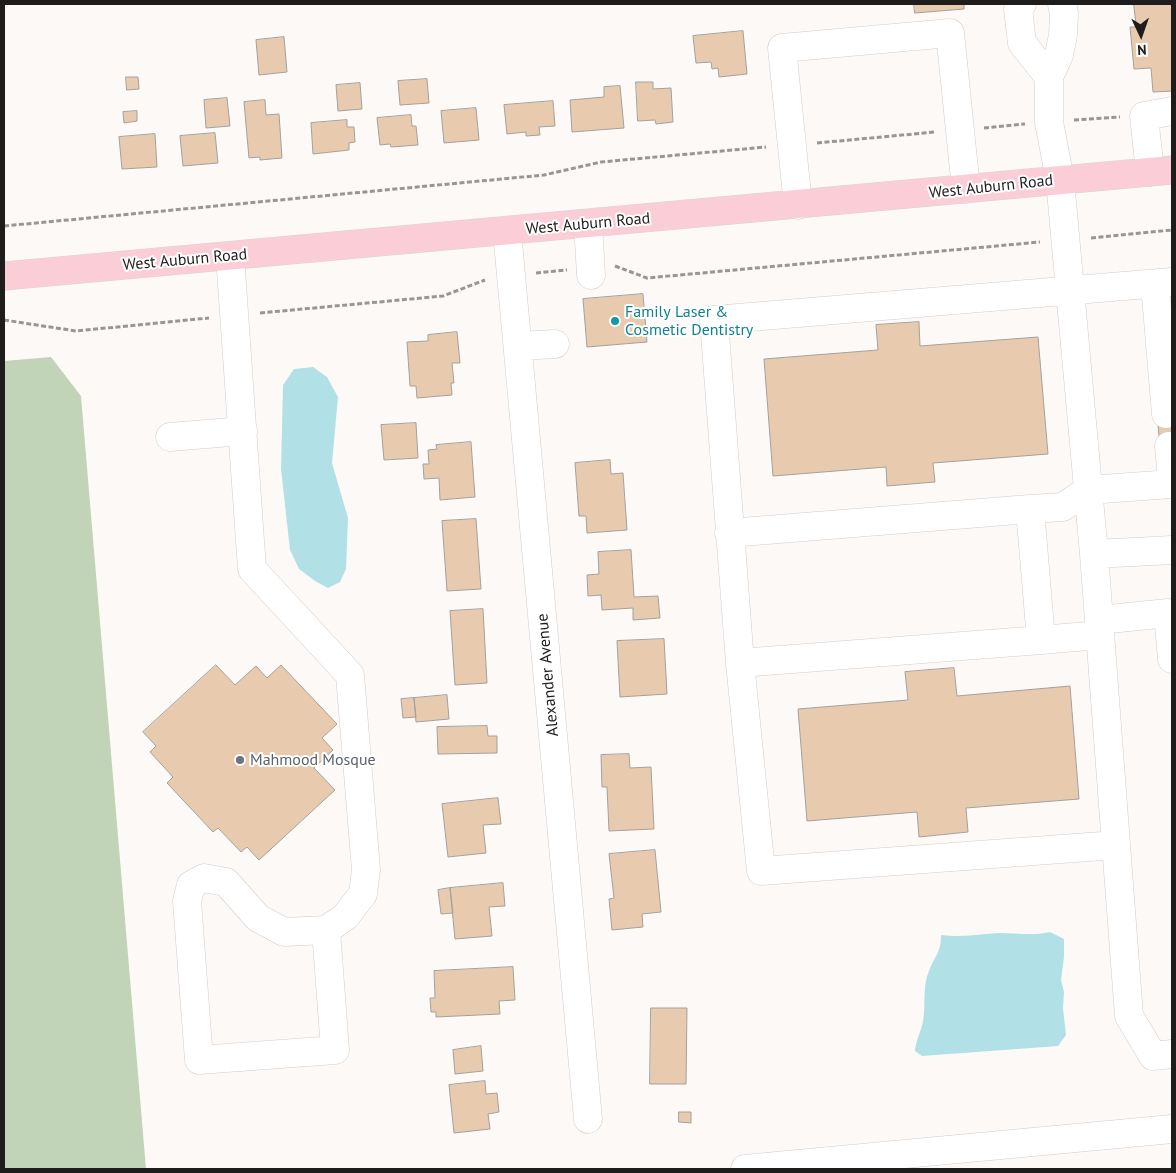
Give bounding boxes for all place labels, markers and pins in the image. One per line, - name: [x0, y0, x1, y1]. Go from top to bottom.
- place label: Family Laser & Cosmetic Dentistry: [625, 302, 753, 340]
- marker: Family Laser & Cosmetic Dentistry: [609, 315, 621, 327]
- place label: Mahmood Mosque: [250, 750, 376, 770]
- marker: Mahmood Mosque: [234, 754, 246, 766]

